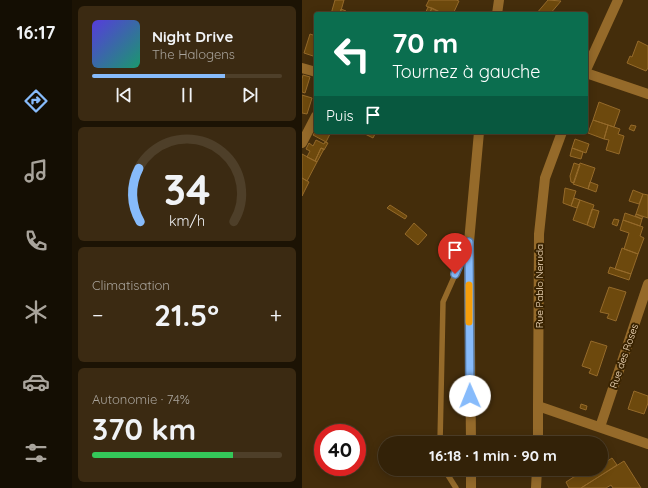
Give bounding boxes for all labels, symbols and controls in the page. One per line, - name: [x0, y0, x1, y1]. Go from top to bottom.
- text: 16:17: [17, 21, 55, 44]
- text: 70 m: [392, 25, 458, 60]
- text: Night Drive: [152, 27, 233, 46]
- icon: left: [326, 28, 378, 80]
- text: The Halogens: [152, 46, 235, 62]
- text: Tournez à gauche: [392, 60, 541, 83]
- icon: previous: [113, 84, 135, 106]
- icon: pause: [176, 84, 198, 106]
- icon: next: [239, 84, 261, 106]
- icon: directions: [22, 87, 50, 115]
- icon: arrive: [362, 104, 384, 126]
- text: Puis: [326, 106, 354, 125]
- icon: music: [22, 157, 50, 185]
- text: 34: [164, 163, 210, 215]
- text: km/h: [169, 211, 205, 229]
- icon: phone: [22, 227, 50, 255]
- pin: [438, 233, 472, 274]
- icon: arrive: [444, 239, 466, 261]
- street label: Rue Pablo Neruda: [533, 244, 546, 328]
- text: Climatisation: [92, 277, 170, 293]
- text: 21.5°: [154, 296, 219, 334]
- icon: climate: [22, 298, 50, 326]
- text: −: [92, 301, 103, 329]
- text: +: [270, 301, 282, 329]
- street label: Rue des Roses: [607, 322, 641, 390]
- icon: car: [22, 368, 50, 396]
- position arrow: [449, 375, 491, 417]
- text: Autonomie · 74%: [92, 391, 190, 407]
- text: 370 km: [92, 410, 196, 448]
- speed limit sign: 40: [314, 424, 366, 476]
- icon: filters: [22, 439, 50, 467]
- text: 16:18 · 1 min · 90 m: [429, 446, 557, 465]

